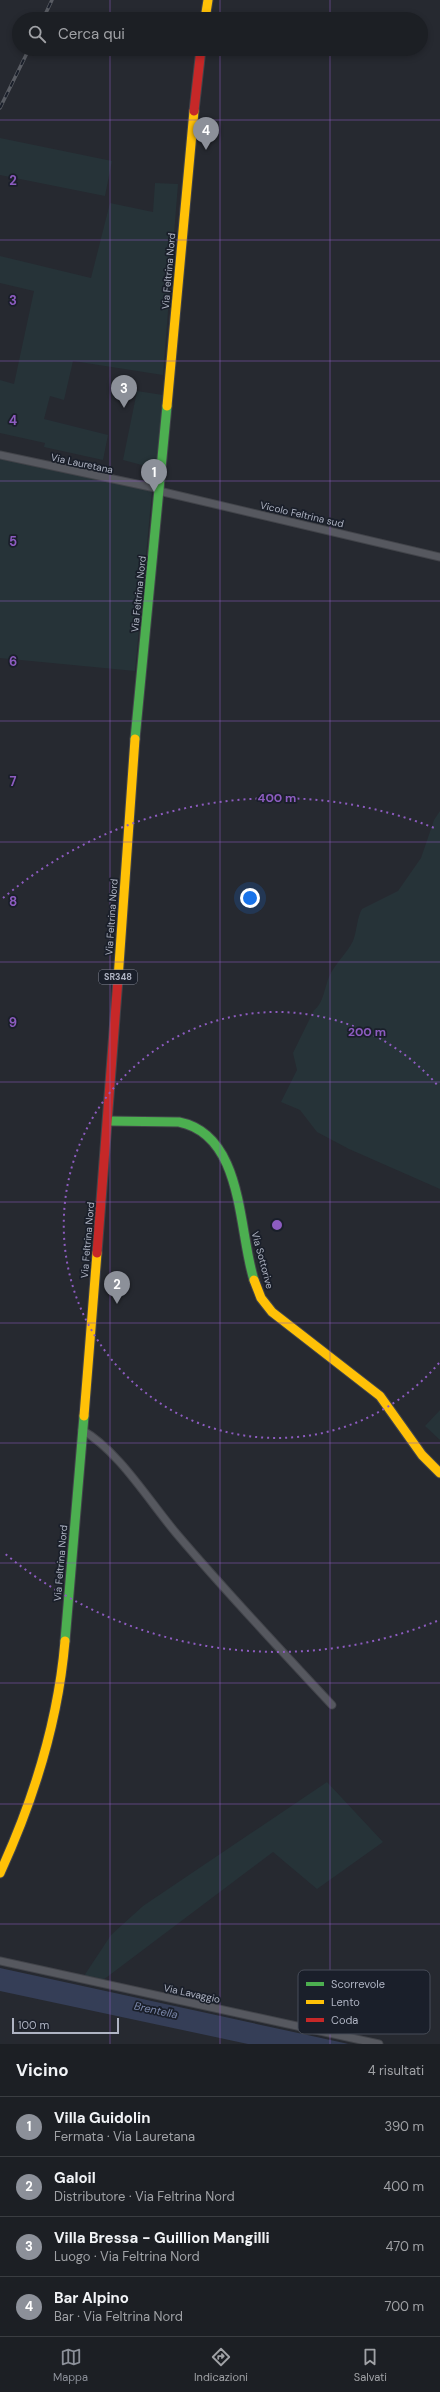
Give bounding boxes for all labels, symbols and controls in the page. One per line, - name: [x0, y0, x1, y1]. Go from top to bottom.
- search box: [12, 12, 428, 56]
- icon: search: [26, 23, 48, 45]
- text: Cerca qui: [58, 24, 125, 44]
- pin: 4: [193, 117, 219, 150]
- text: 2: [9, 172, 17, 189]
- street label: Via Feltrina Nord: [159, 232, 178, 310]
- text: 3: [9, 292, 17, 309]
- pin: 3: [111, 375, 137, 408]
- text: 4: [9, 412, 17, 429]
- street label: Via Lauretana: [50, 451, 114, 476]
- pin: 1: [141, 459, 167, 492]
- street label: Vicolo Feltrina sud: [259, 499, 345, 530]
- text: 5: [9, 533, 17, 550]
- street label: Via Feltrina Nord: [128, 555, 149, 633]
- text: 6: [9, 653, 17, 670]
- text: 7: [10, 773, 17, 790]
- text: 400 m: [258, 790, 296, 806]
- street label: Via Feltrina Nord: [102, 878, 121, 956]
- your location: [240, 888, 260, 908]
- text: 8: [9, 893, 17, 910]
- road number: SR348: [99, 970, 137, 984]
- text: 9: [9, 1014, 17, 1031]
- text: 200 m: [348, 1024, 386, 1040]
- street label: Via Feltrina Nord: [78, 1201, 97, 1279]
- centre of rings: [270, 1218, 284, 1232]
- street label: Via Sottorive: [249, 1230, 277, 1291]
- pin: 2: [104, 1271, 130, 1304]
- street label: Via Feltrina Nord: [51, 1524, 70, 1602]
- legend: [298, 1970, 430, 2034]
- text: Scorrevole: [331, 1977, 385, 1991]
- street label: Via Lavaggio: [162, 1981, 222, 2006]
- text: Lento: [331, 1995, 360, 2009]
- water label: Brentella: [133, 1999, 179, 2021]
- text: Coda: [331, 2013, 358, 2027]
- scale bar: [12, 2016, 119, 2035]
- text: 100 m: [18, 2018, 49, 2032]
- text: Vicino: [16, 2059, 69, 2081]
- text: 4 risultati: [368, 2062, 424, 2079]
- text: Villa Guidolin: [54, 2108, 150, 2128]
- text: 1: [27, 2118, 31, 2135]
- text: 390 m: [385, 2118, 424, 2135]
- text: Fermata · Via Lauretana: [54, 2128, 195, 2145]
- text: Galoil: [54, 2168, 96, 2188]
- text: 2: [25, 2178, 33, 2195]
- text: 400 m: [383, 2178, 424, 2195]
- text: Distributore · Via Feltrina Nord: [54, 2188, 235, 2205]
- text: Villa Bressa - Guillion Mangilli: [54, 2228, 270, 2248]
- text: 3: [25, 2238, 33, 2255]
- text: 470 m: [385, 2238, 424, 2255]
- text: Luogo · Via Feltrina Nord: [54, 2248, 200, 2265]
- text: Bar Alpino: [54, 2288, 129, 2308]
- text: 4: [25, 2298, 33, 2315]
- text: 700 m: [384, 2298, 424, 2315]
- text: Bar · Via Feltrina Nord: [54, 2308, 183, 2325]
- tab: Mappa: [53, 2346, 88, 2384]
- tab: Indicazioni: [194, 2346, 248, 2384]
- tab: Salvati: [354, 2346, 387, 2384]

